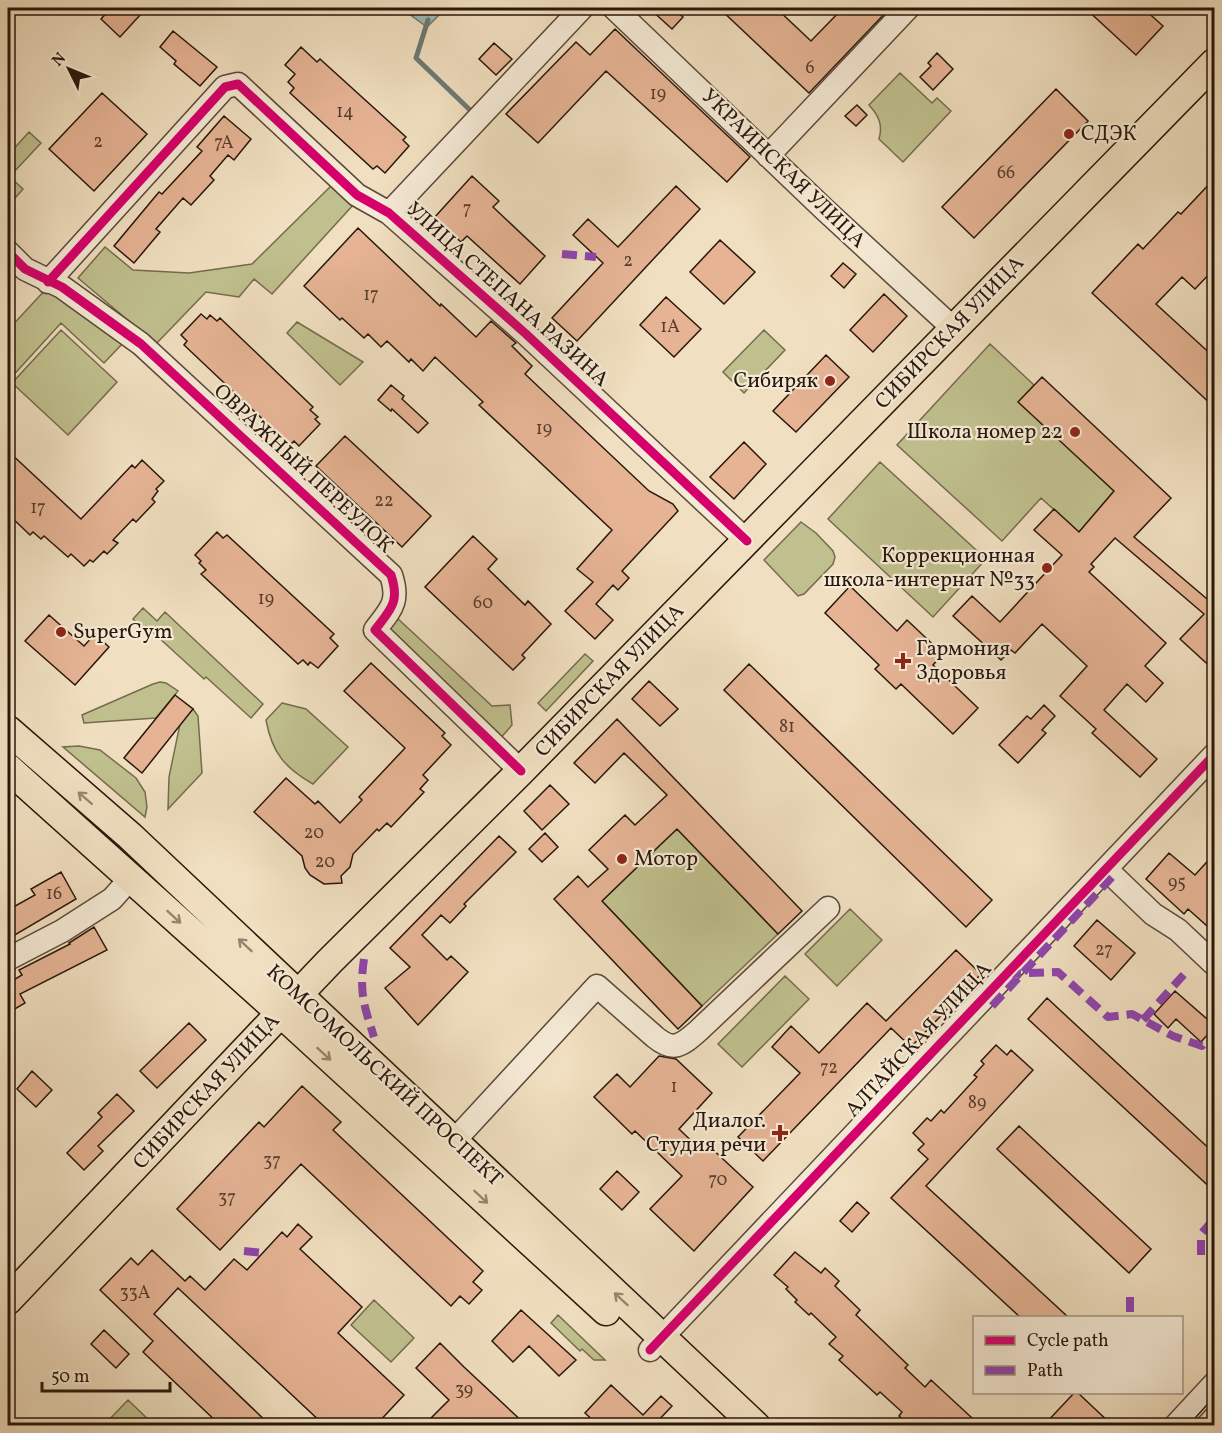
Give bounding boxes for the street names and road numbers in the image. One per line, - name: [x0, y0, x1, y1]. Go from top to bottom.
- street label: УКРАИНСКАЯ УЛИЦА: [694, 83, 872, 255]
- street label: УЛИЦА СТЕПАНА РАЗИНА: [399, 196, 615, 394]
- street label: СИБИРСКАЯ УЛИЦА: [869, 250, 1031, 416]
- street label: ОВРАЖНЫЙ ПЕРЕУЛОК: [207, 378, 399, 560]
- street label: СИБИРСКАЯ УЛИЦА: [529, 598, 691, 764]
- street label: АЛТАЙСКАЯ УЛИЦА: [839, 956, 999, 1124]
- street label: КОМСОМОЛЬСКИЙ ПРОСПЕКТ: [259, 958, 509, 1194]
- street label: СИБИРСКАЯ УЛИЦА: [127, 1008, 287, 1176]

